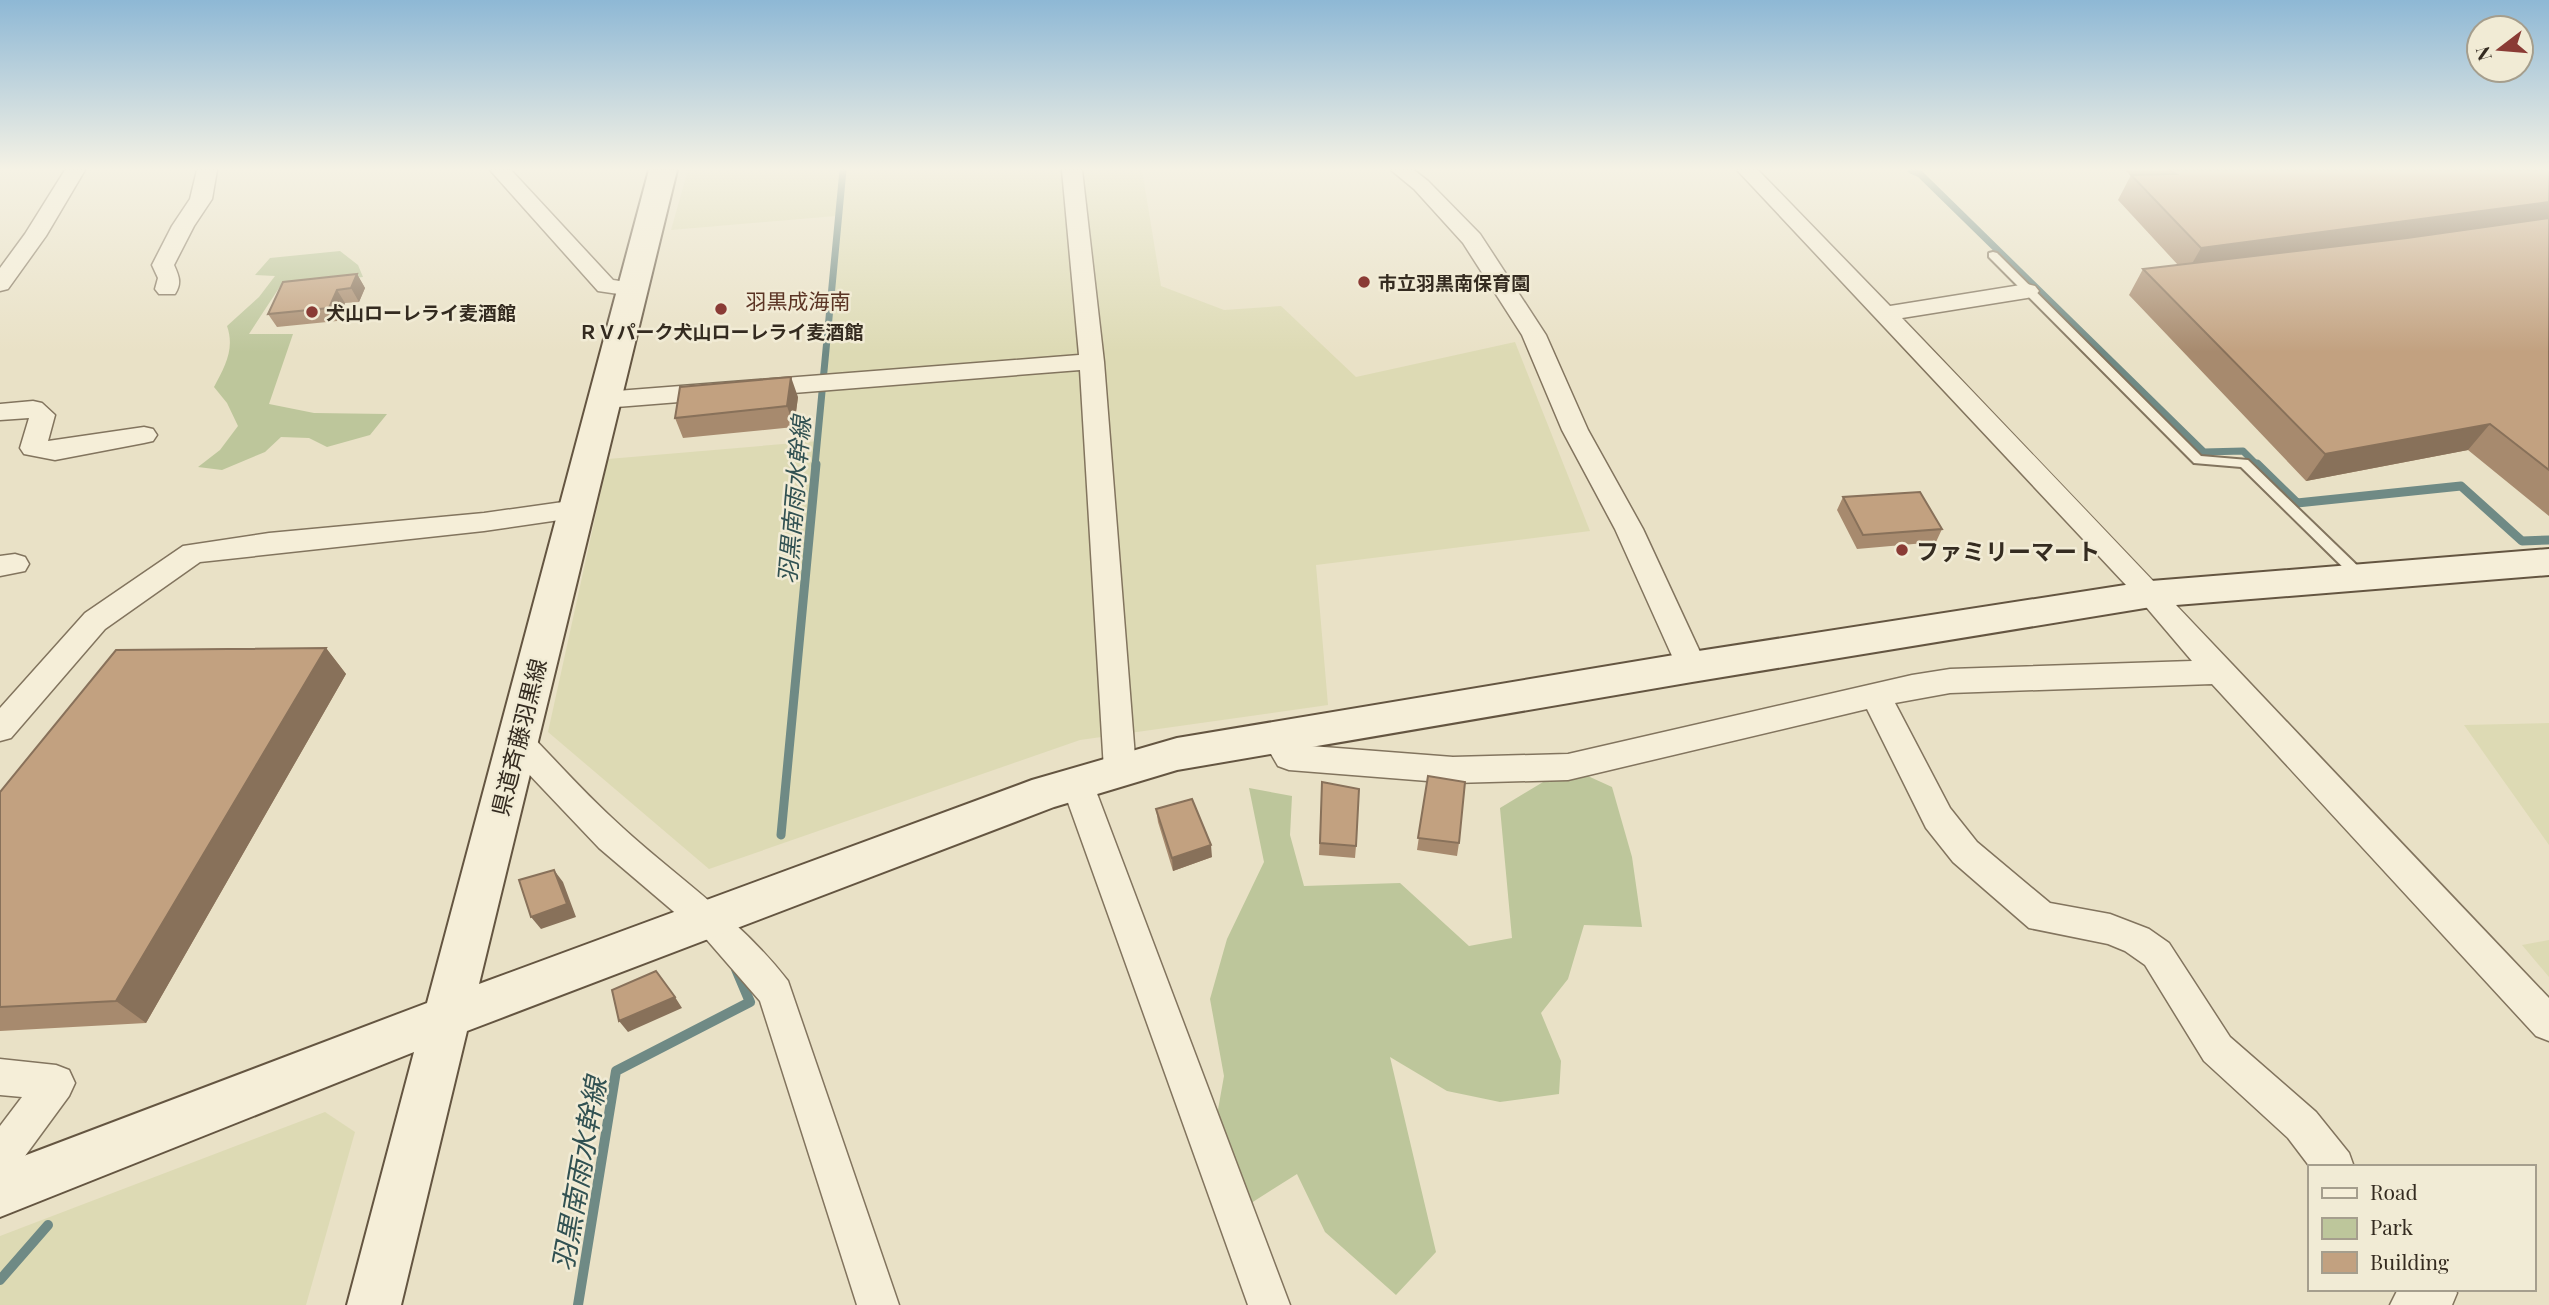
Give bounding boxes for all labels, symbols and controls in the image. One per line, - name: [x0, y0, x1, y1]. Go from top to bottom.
- north arrow: [2465, 14, 2535, 84]
- text: N: [2468, 44, 2497, 64]
- place label: 市立羽黒南保育園: [1378, 269, 1530, 295]
- marker: 市立羽黒南保育園: [1356, 274, 1372, 290]
- district label: 羽黒成海南: [746, 286, 851, 314]
- place label: 犬山ローレライ麦酒館: [326, 299, 516, 325]
- marker: ＲＶパーク犬山ローレライ麦酒館: [713, 301, 729, 317]
- marker: 犬山ローレライ麦酒館: [304, 304, 320, 320]
- place label: ＲＶパーク犬山ローレライ麦酒館: [578, 318, 864, 344]
- water label: 羽黒南雨水幹線: [770, 412, 817, 585]
- place label: ファミリーマート: [1916, 535, 2100, 566]
- marker: ファミリーマート: [1894, 542, 1910, 558]
- street label: 県道斉藤羽黒線: [483, 655, 553, 819]
- water label: 羽黒南雨水幹線: [543, 1071, 614, 1274]
- legend: [2308, 1165, 2535, 1291]
- text: Road: [2370, 1177, 2418, 1205]
- text: Park: [2370, 1212, 2414, 1240]
- text: Building: [2370, 1247, 2449, 1275]

